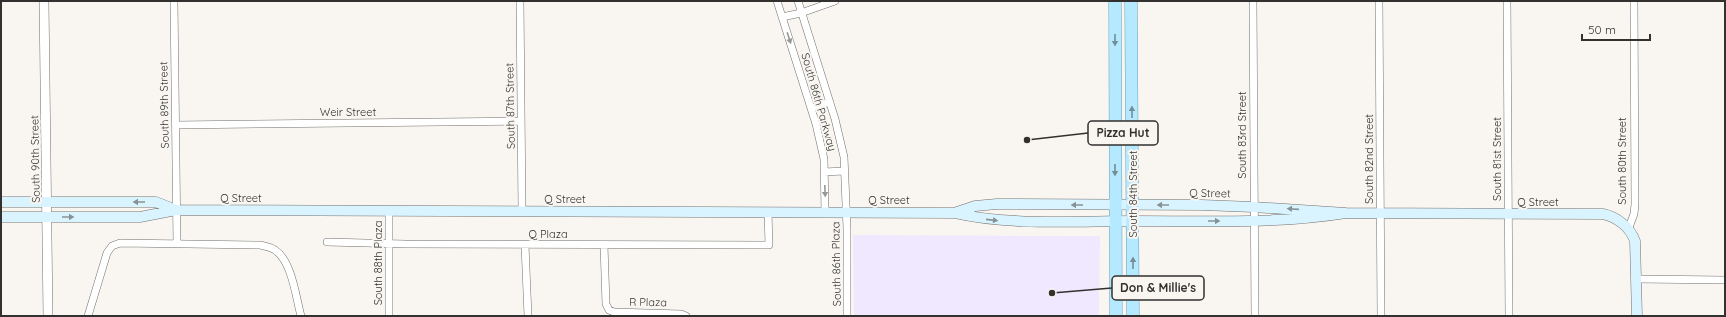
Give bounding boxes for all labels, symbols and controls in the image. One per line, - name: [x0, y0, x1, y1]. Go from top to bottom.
- scale bar: [1582, 16, 1650, 42]
- text: 50 m: [1588, 22, 1616, 37]
- one-way arrow: [786, 33, 792, 45]
- one-way arrow: [1112, 34, 1118, 47]
- street label: South 86th Parkway: [798, 51, 840, 153]
- street label: South 89th Street: [156, 61, 172, 149]
- street label: South 87th Street: [502, 62, 518, 149]
- street label: South 83rd Street: [1235, 91, 1249, 179]
- street label: Weir Street: [320, 105, 376, 119]
- one-way arrow: [1129, 105, 1135, 118]
- street label: South 82nd Street: [1362, 114, 1376, 204]
- street label: South 90th Street: [27, 115, 43, 203]
- street label: South 81st Street: [1490, 117, 1504, 201]
- street label: South 80th Street: [1615, 117, 1629, 205]
- callout: Pizza Hut: [1088, 121, 1158, 145]
- text: Pizza Hut: [1096, 125, 1150, 140]
- street label: South 84th Street: [1126, 150, 1140, 237]
- one-way arrow: [1112, 164, 1119, 176]
- one-way arrow: [822, 185, 828, 198]
- street label: Q Street: [1189, 186, 1231, 200]
- street label: Q Street: [220, 191, 262, 205]
- street label: Q Street: [544, 192, 586, 206]
- street label: Q Street: [868, 193, 910, 207]
- street label: Q Street: [1517, 195, 1559, 209]
- one-way arrow: [132, 199, 145, 205]
- one-way arrow: [1070, 202, 1083, 208]
- one-way arrow: [1156, 202, 1169, 208]
- one-way arrow: [1287, 206, 1299, 213]
- one-way arrow: [62, 214, 75, 220]
- one-way arrow: [986, 217, 998, 223]
- one-way arrow: [1208, 218, 1221, 224]
- street label: South 88th Plaza: [371, 221, 385, 305]
- street label: South 86th Plaza: [828, 222, 844, 306]
- street label: Q Plaza: [528, 227, 568, 241]
- one-way arrow: [1130, 256, 1136, 269]
- callout: Don & Millie's: [1112, 276, 1204, 300]
- text: Don & Millie's: [1120, 280, 1196, 295]
- street label: R Plaza: [629, 295, 667, 309]

